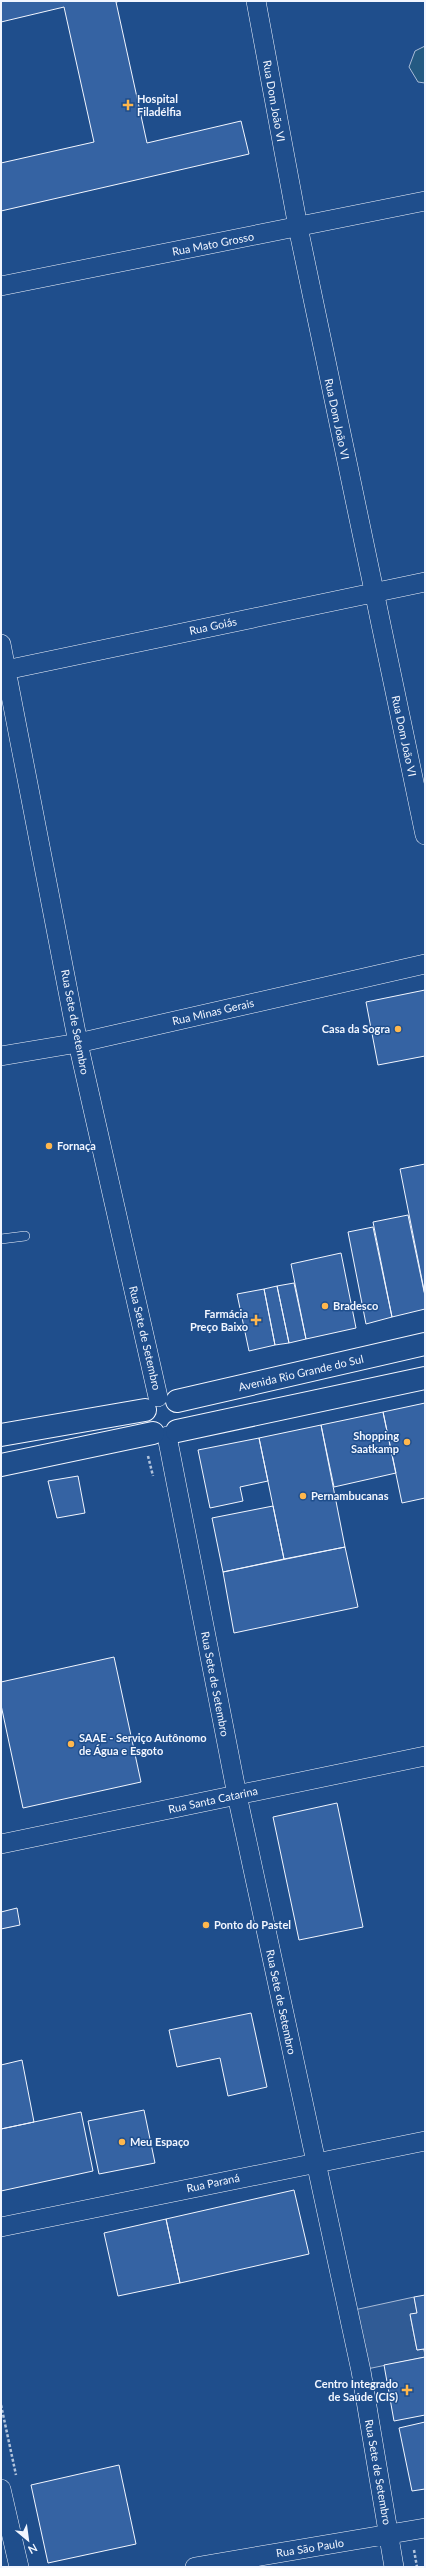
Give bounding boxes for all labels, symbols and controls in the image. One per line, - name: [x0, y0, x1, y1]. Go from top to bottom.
- street label: Rua Dom João VI: [261, 59, 288, 143]
- place label: Hospital Filadélfia: [137, 92, 181, 118]
- marker: Hospital Filadélfia: [122, 99, 134, 111]
- street label: Rua Mato Grosso: [171, 229, 255, 258]
- street label: Rua Dom João VI: [323, 377, 352, 461]
- street label: Rua Goiás: [188, 614, 238, 637]
- street label: Rua Dom João VI: [390, 694, 419, 778]
- street label: Rua Sete de Setembro: [59, 968, 92, 1076]
- street label: Rua Minas Gerais: [171, 996, 255, 1027]
- place label: Casa da Sogra: [322, 1022, 390, 1035]
- marker: Casa da Sogra: [393, 1024, 403, 1034]
- place label: Fornaça: [57, 1139, 96, 1152]
- marker: Fornaça: [44, 1141, 54, 1151]
- street label: Rua Sete de Setembro: [127, 1284, 164, 1391]
- place label: Bradesco: [333, 1299, 378, 1312]
- marker: Bradesco: [320, 1301, 330, 1311]
- place label: Farmácia Preço Baixo: [190, 1307, 248, 1333]
- marker: Farmácia Preço Baixo: [251, 1315, 261, 1325]
- street label: Avenida Rio Grande do Sul: [237, 1352, 365, 1393]
- place label: Shopping Saatkamp: [351, 1429, 399, 1455]
- marker: Shopping Saatkamp: [402, 1437, 412, 1447]
- place label: Pernambucanas: [311, 1489, 389, 1502]
- marker: Pernambucanas: [298, 1491, 308, 1501]
- street label: Rua Sete de Setembro: [199, 1630, 232, 1738]
- place label: SAAE - Serviço Autônomo de Água e Esgoto: [79, 1731, 207, 1757]
- marker: SAAE - Serviço Autônomo de Água e Esgoto: [66, 1739, 76, 1749]
- street label: Rua Santa Catarina: [167, 1784, 259, 1815]
- place label: Ponto do Pastel: [214, 1918, 291, 1931]
- marker: Ponto do Pastel: [201, 1920, 211, 1930]
- street label: Rua Sete de Setembro: [264, 1948, 299, 2055]
- place label: Meu Espaço: [130, 2135, 189, 2148]
- marker: Meu Espaço: [117, 2137, 127, 2147]
- street label: Rua Paraná: [185, 2171, 241, 2194]
- place label: Centro Integrado de Saúde (CIS): [315, 2377, 398, 2403]
- marker: Centro Integrado de Saúde (CIS): [401, 2384, 413, 2396]
- street label: Rua Sete de Setembro: [363, 2418, 394, 2526]
- north arrow: [8, 2520, 48, 2560]
- street label: Rua São Paulo: [275, 2536, 345, 2559]
- text: N: [26, 2541, 40, 2557]

